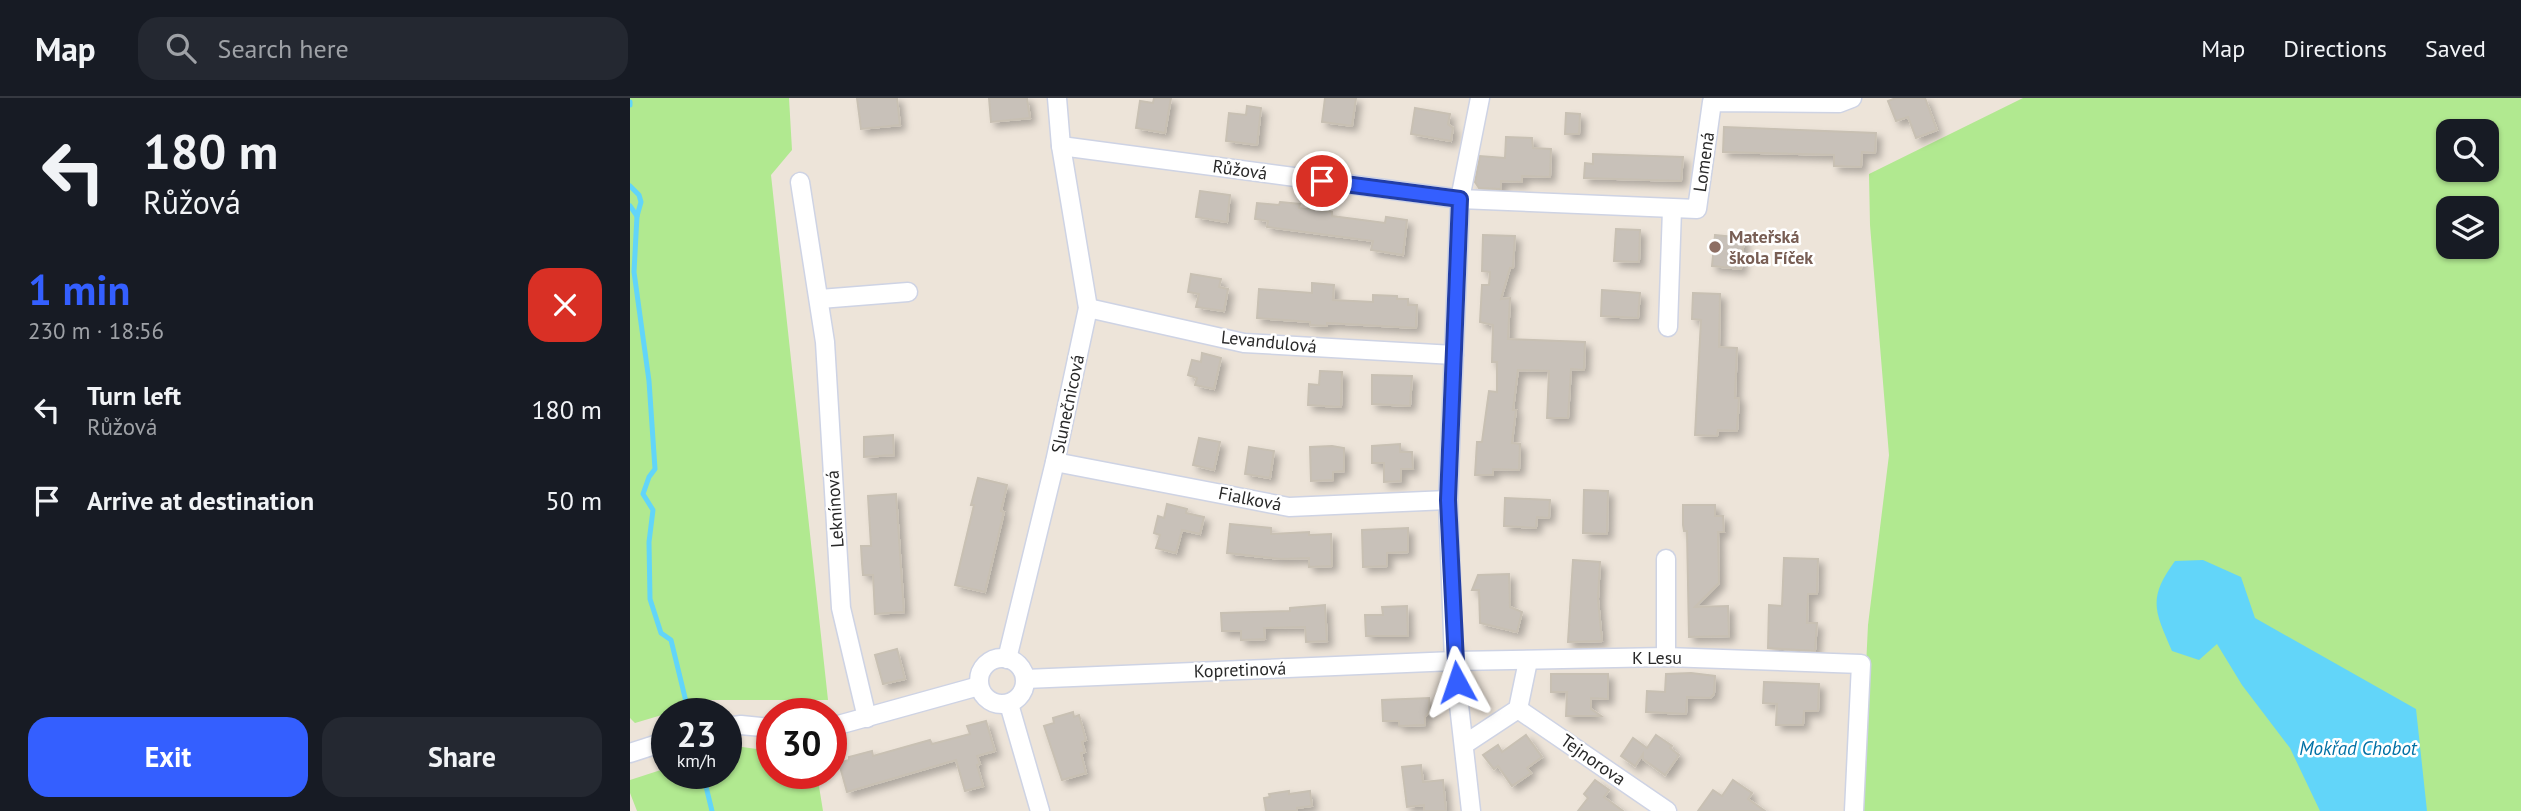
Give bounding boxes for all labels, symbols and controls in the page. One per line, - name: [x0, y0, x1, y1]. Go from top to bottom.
- search box: [138, 17, 628, 80]
- text: Map: [35, 27, 96, 70]
- icon: search: [162, 29, 200, 67]
- text: Search here: [218, 32, 349, 65]
- text: Map: [2201, 33, 2245, 64]
- text: Directions: [2283, 33, 2387, 64]
- text: Saved: [2425, 33, 2486, 64]
- text: 180 m: [143, 119, 278, 183]
- map controls: [2436, 119, 2499, 259]
- button: search: [2436, 119, 2499, 182]
- icon: left: [28, 126, 119, 217]
- street label: Lomená: [1688, 130, 1719, 193]
- pin: [1292, 151, 1352, 211]
- street label: Růžová: [1211, 154, 1269, 185]
- icon: arrive: [1303, 162, 1341, 200]
- text: Růžová: [143, 181, 241, 223]
- button: layers: [2436, 196, 2499, 259]
- place label: Mateřská škola Fíček: [1729, 225, 1813, 269]
- marker: Mateřská škola Fíček: [1707, 239, 1723, 255]
- text: 1 min: [28, 262, 130, 317]
- button: close: [528, 268, 602, 342]
- text: 230 m · 18:56: [28, 316, 164, 345]
- street label: Levandulová: [1220, 325, 1318, 358]
- street label: Slunečnicová: [1046, 352, 1089, 456]
- text: Turn left: [87, 379, 181, 412]
- icon: left: [28, 391, 66, 429]
- text: 180 m: [531, 393, 602, 426]
- text: Růžová: [87, 412, 157, 441]
- street label: Leknínová: [820, 470, 849, 549]
- street label: Fialková: [1217, 481, 1284, 516]
- icon: arrive: [28, 482, 66, 520]
- text: Arrive at destination: [87, 484, 314, 517]
- text: 50 m: [546, 484, 602, 517]
- position arrow: [1420, 645, 1494, 719]
- street label: K Lesu: [1632, 646, 1682, 669]
- street label: Kopretinová: [1193, 656, 1287, 683]
- speed limit sign: 30: [756, 698, 847, 789]
- text: 23: [677, 711, 716, 757]
- button: Exit: [28, 717, 308, 797]
- button: Share: [322, 717, 602, 797]
- street label: Tejnorova: [1556, 729, 1630, 790]
- water label: Mokřad Chobot: [2299, 736, 2418, 760]
- text: km/h: [677, 749, 716, 772]

